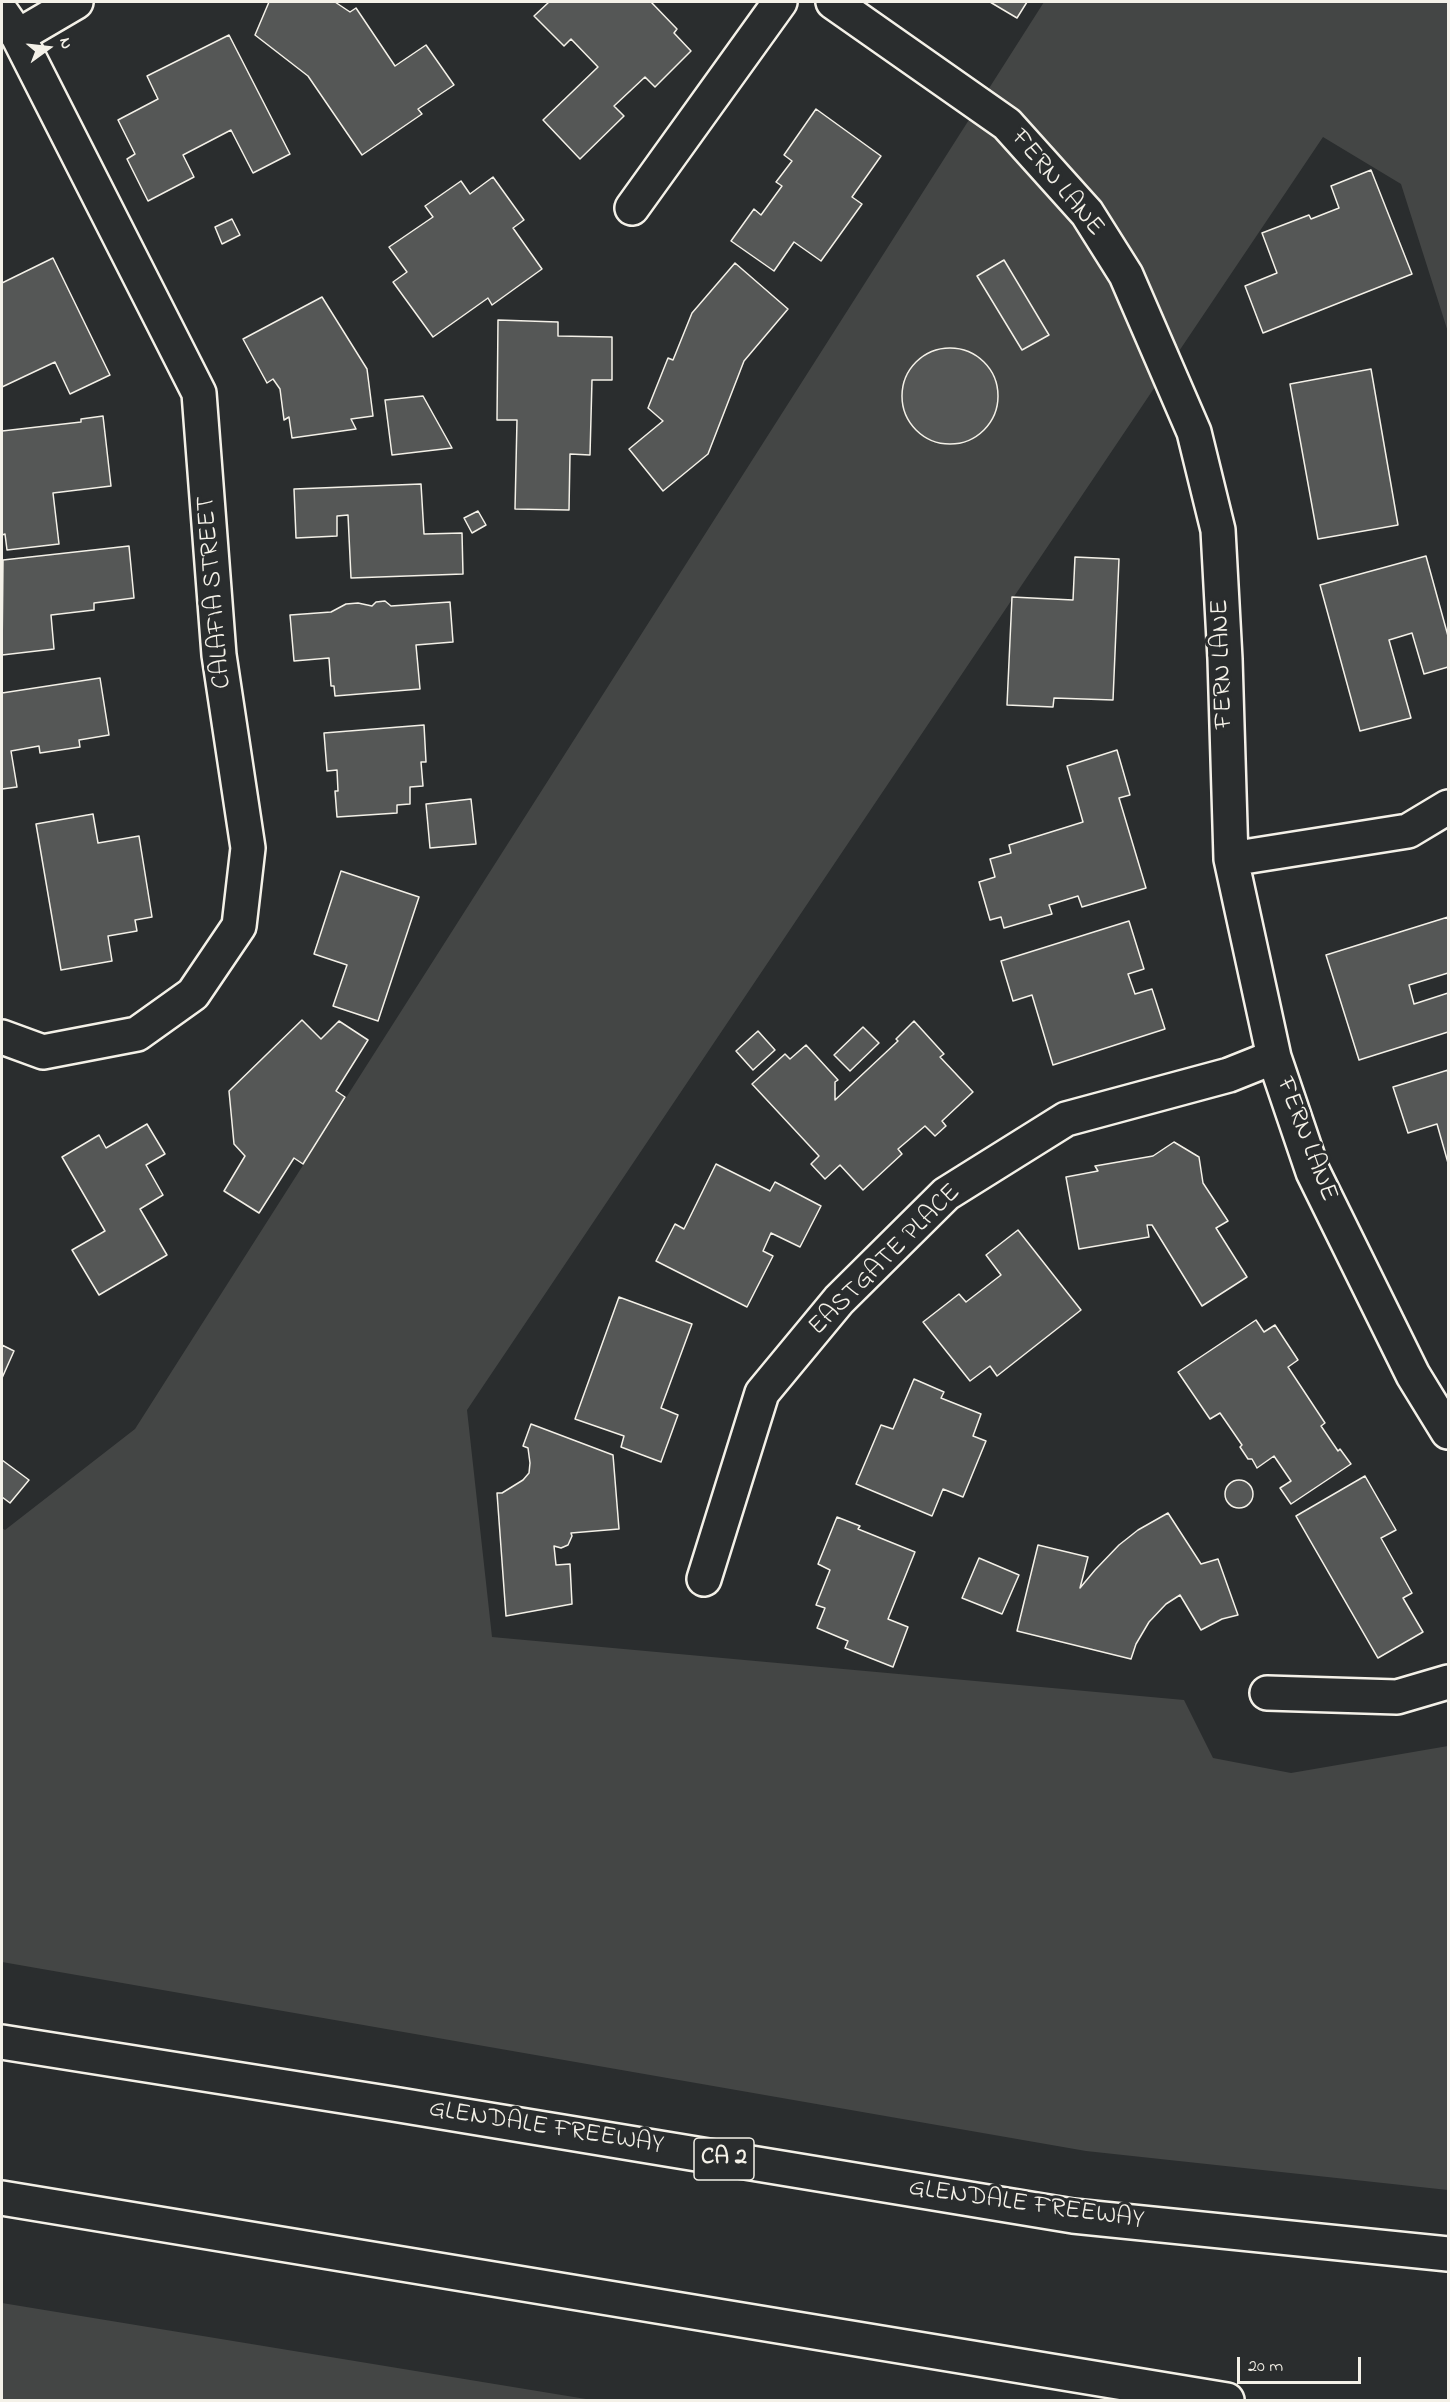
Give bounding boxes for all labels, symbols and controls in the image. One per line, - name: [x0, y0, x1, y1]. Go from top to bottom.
- north arrow: [18, 18, 78, 78]
- text: N: [52, 35, 78, 52]
- street label: FERN LANE: [1002, 124, 1110, 244]
- street label: CALAFIA STREET: [192, 494, 240, 690]
- street label: FERN LANE: [1206, 599, 1242, 729]
- street label: FERN LANE: [1267, 1074, 1343, 1206]
- street label: EASTGATE PLACE: [804, 1179, 968, 1343]
- street label: GLENDALE FREEWAY: [426, 2095, 666, 2163]
- road number: CA 2: [694, 2138, 754, 2180]
- street label: GLENDALE FREEWAY: [906, 2174, 1146, 2238]
- scale bar: [1240, 2345, 1364, 2383]
- text: 20 m: [1248, 2354, 1283, 2380]

